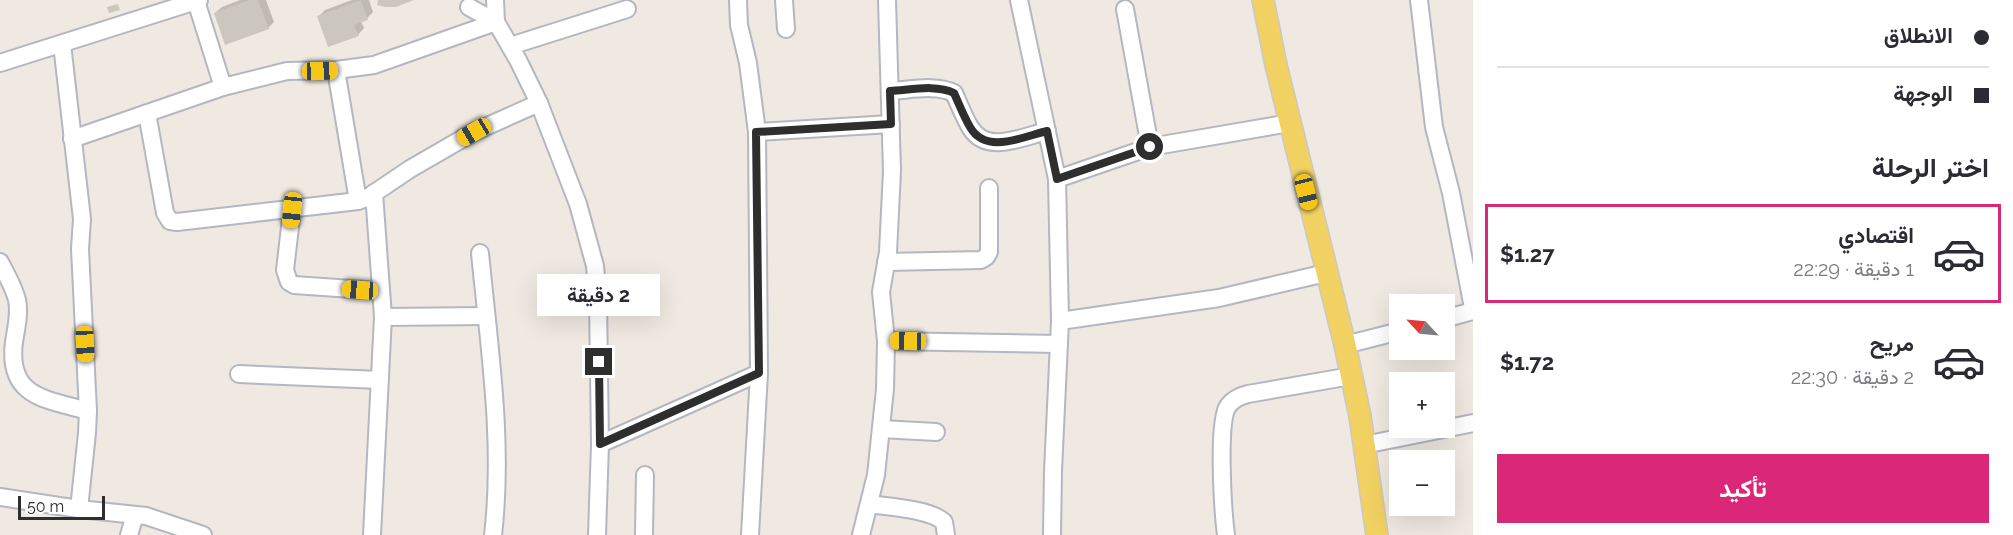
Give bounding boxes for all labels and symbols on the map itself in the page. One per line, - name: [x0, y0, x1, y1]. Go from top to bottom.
- car: [302, 61, 338, 81]
- car: [454, 115, 494, 149]
- route start: [1136, 133, 1163, 160]
- car: [1293, 172, 1319, 212]
- car: [281, 191, 303, 229]
- callout: 2 دقيقة: [538, 275, 660, 317]
- car: [341, 280, 379, 300]
- north arrow: [1389, 294, 1455, 360]
- car: [75, 326, 95, 362]
- car: [890, 332, 926, 350]
- route end: [585, 348, 612, 375]
- scale bar: [18, 493, 105, 520]

